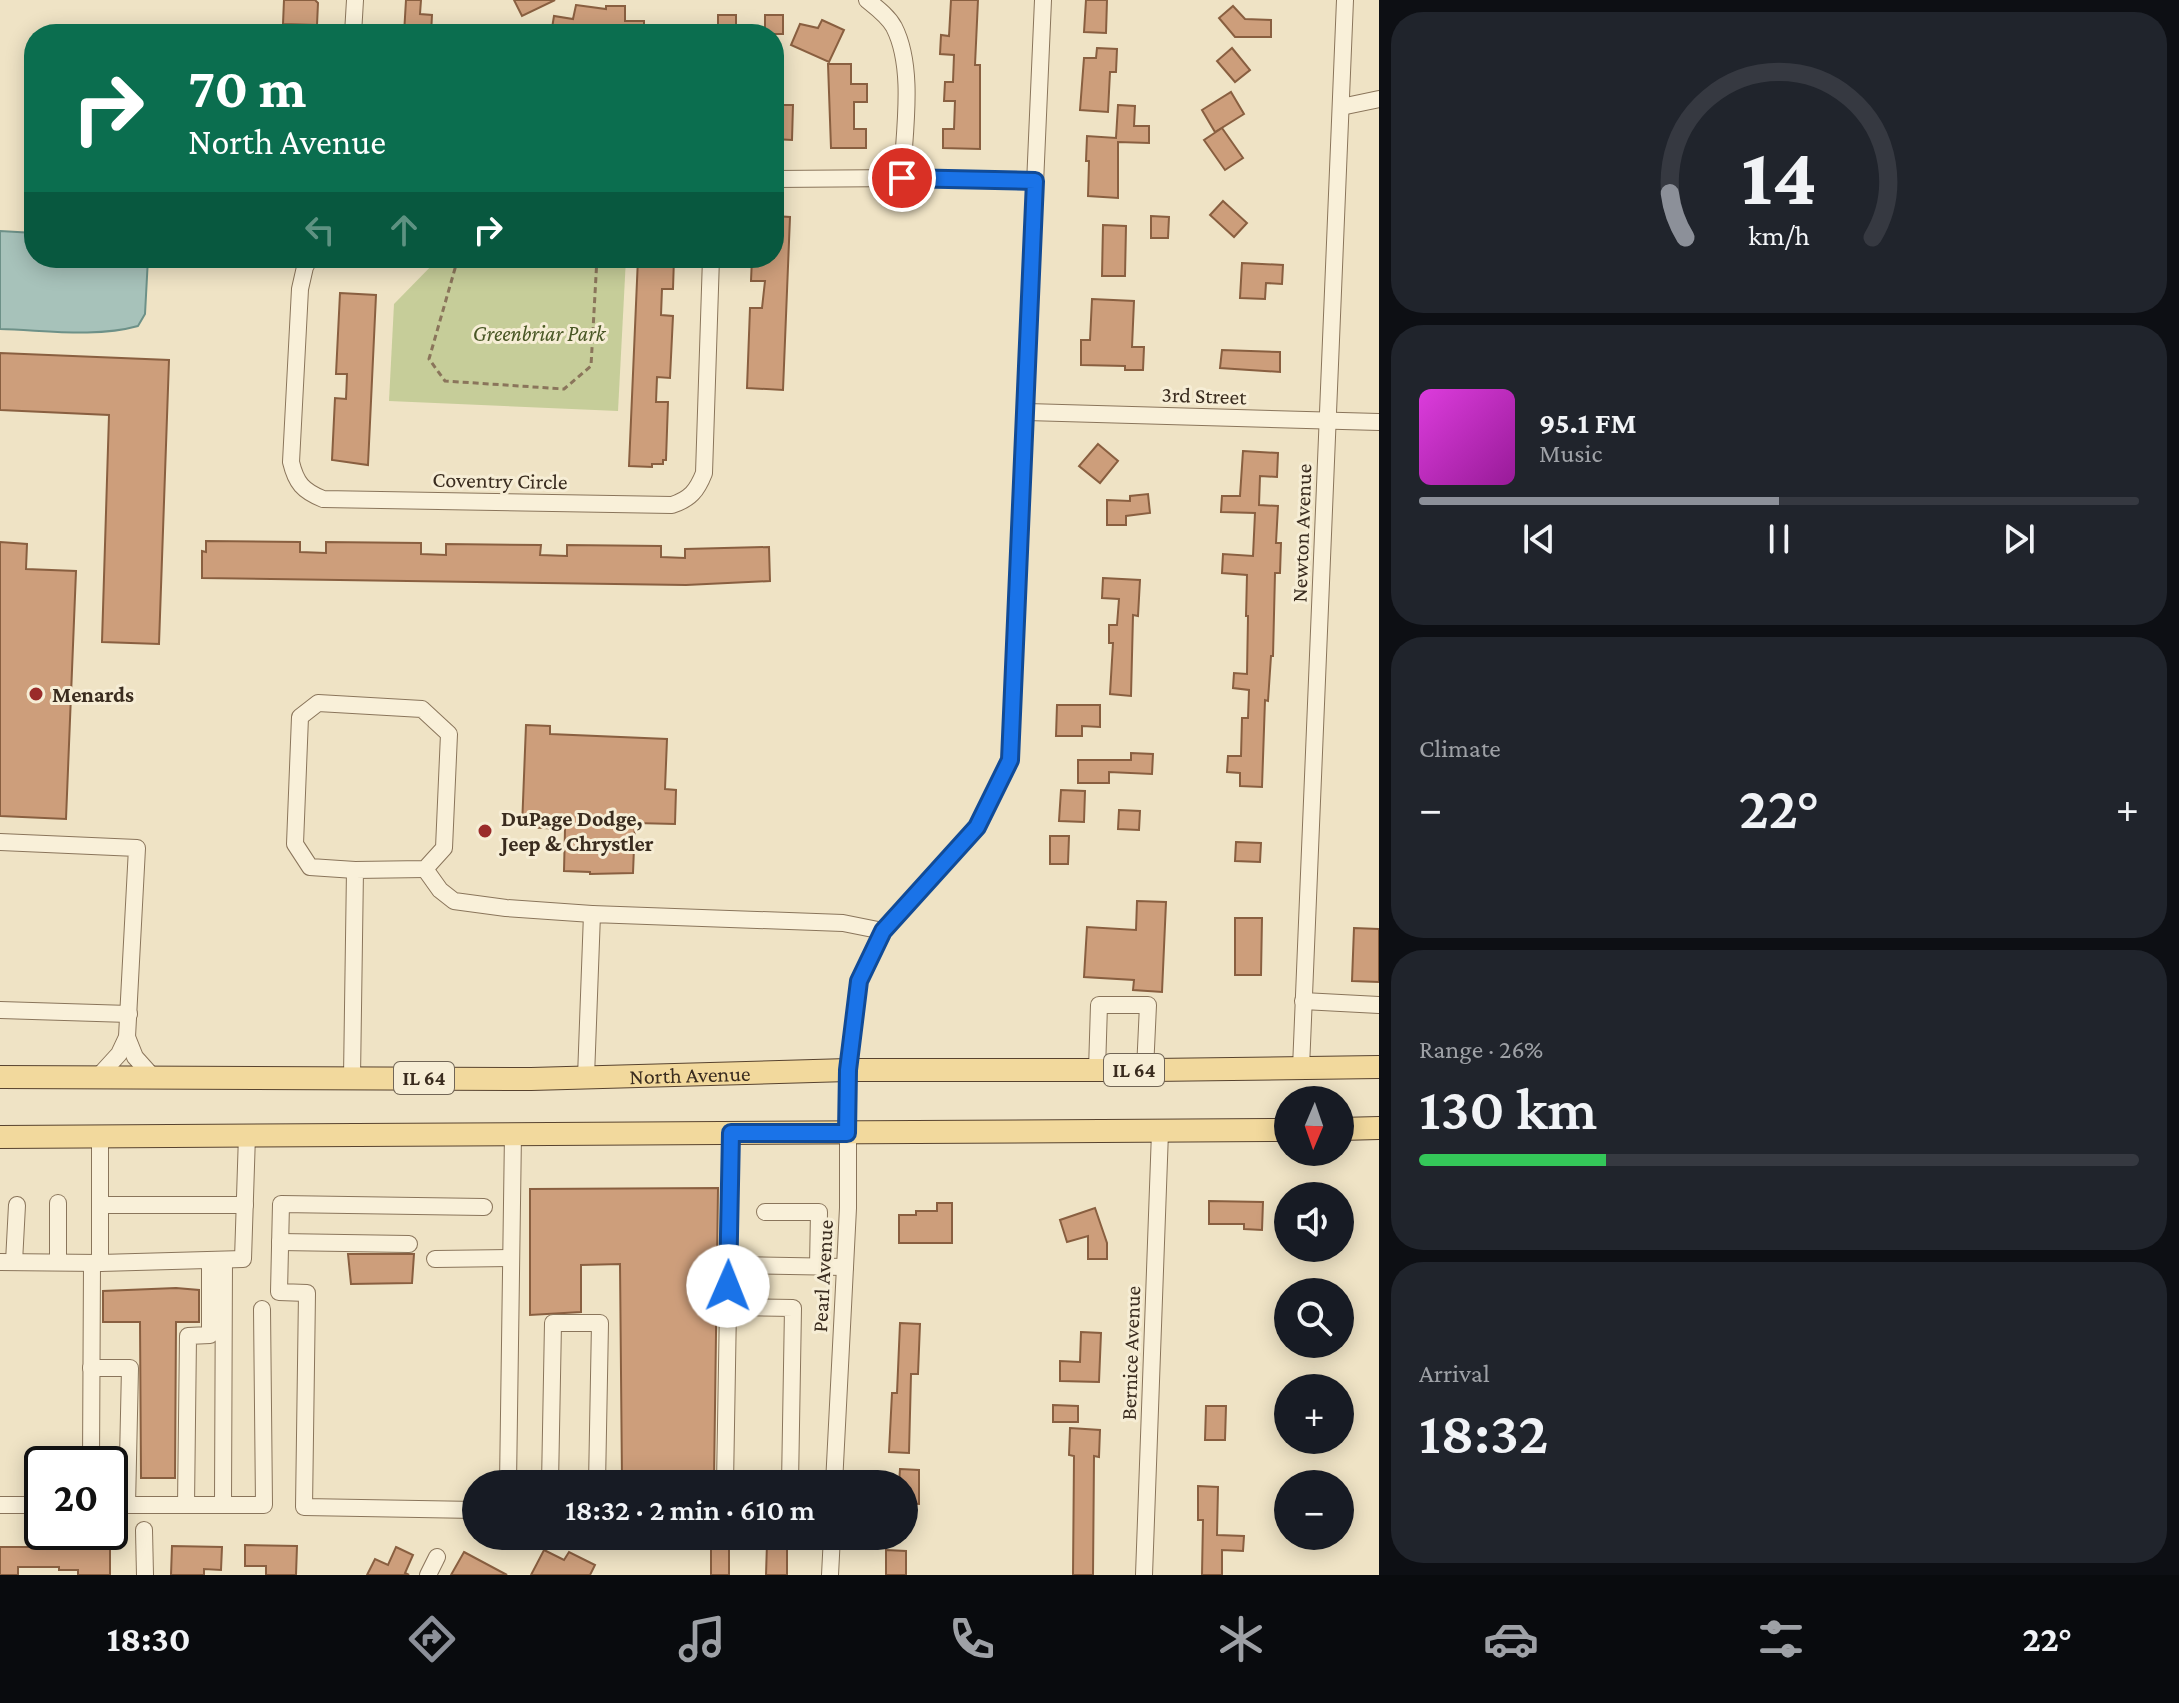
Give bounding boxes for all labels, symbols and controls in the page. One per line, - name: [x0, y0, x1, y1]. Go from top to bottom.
- icon: right: [56, 56, 160, 160]
- text: 70 m: [188, 57, 307, 119]
- text: North Avenue: [188, 122, 386, 162]
- text: 14: [1741, 129, 1817, 222]
- pin: [868, 144, 936, 212]
- icon: arrive: [880, 156, 924, 200]
- icon: left: [298, 208, 342, 252]
- icon: ahead: [382, 208, 426, 252]
- icon: right: [466, 208, 510, 252]
- text: km/h: [1748, 219, 1810, 251]
- park label: Greenbriar Park: [473, 321, 607, 346]
- street label: 3rd Street: [1161, 382, 1248, 410]
- text: 95.1 FM: [1539, 406, 1637, 439]
- text: Music: [1539, 439, 1602, 468]
- street label: Newton Avenue: [1287, 463, 1316, 603]
- street label: Coventry Circle: [432, 467, 568, 494]
- icon: previous: [1517, 517, 1561, 561]
- icon: pause: [1757, 517, 1801, 561]
- icon: next: [1997, 517, 2041, 561]
- place label: Menards: [52, 682, 134, 707]
- marker: Menards: [27, 685, 45, 703]
- text: Climate: [1419, 734, 1501, 763]
- text: 22°: [1739, 774, 1819, 841]
- text: −: [1419, 784, 1442, 832]
- text: +: [2116, 784, 2139, 832]
- place label: DuPage Dodge, Jeep & Chrystler: [499, 806, 654, 856]
- marker: DuPage Dodge, Jeep & Chrystler: [476, 822, 494, 840]
- text: Range · 26%: [1419, 1035, 1543, 1064]
- road number: IL 64: [1104, 1054, 1164, 1086]
- street label: North Avenue: [629, 1061, 751, 1089]
- road number: IL 64: [394, 1062, 454, 1094]
- text: 130 km: [1419, 1075, 1597, 1142]
- north arrow: [1274, 1086, 1354, 1166]
- map controls: [1274, 1086, 1354, 1550]
- button: sound: [1274, 1182, 1354, 1262]
- street label: Pearl Avenue: [807, 1219, 838, 1333]
- position arrow: [686, 1244, 770, 1328]
- button: search: [1274, 1278, 1354, 1358]
- street label: Bernice Avenue: [1116, 1285, 1145, 1421]
- text: Arrival: [1419, 1359, 1490, 1388]
- button: +: [1274, 1374, 1354, 1454]
- text: 18:32: [1419, 1399, 1548, 1466]
- speed limit sign: 20: [24, 1446, 128, 1550]
- button: −: [1274, 1470, 1354, 1550]
- text: 18:32 · 2 min · 610 m: [565, 1493, 815, 1526]
- icon: directions: [404, 1611, 460, 1667]
- icon: music: [674, 1611, 730, 1667]
- icon: phone: [944, 1611, 1000, 1667]
- icon: climate: [1213, 1611, 1269, 1667]
- icon: car: [1483, 1611, 1539, 1667]
- icon: filters: [1753, 1611, 1809, 1667]
- text: 18:30: [107, 1619, 191, 1659]
- text: 22°: [2023, 1619, 2072, 1659]

